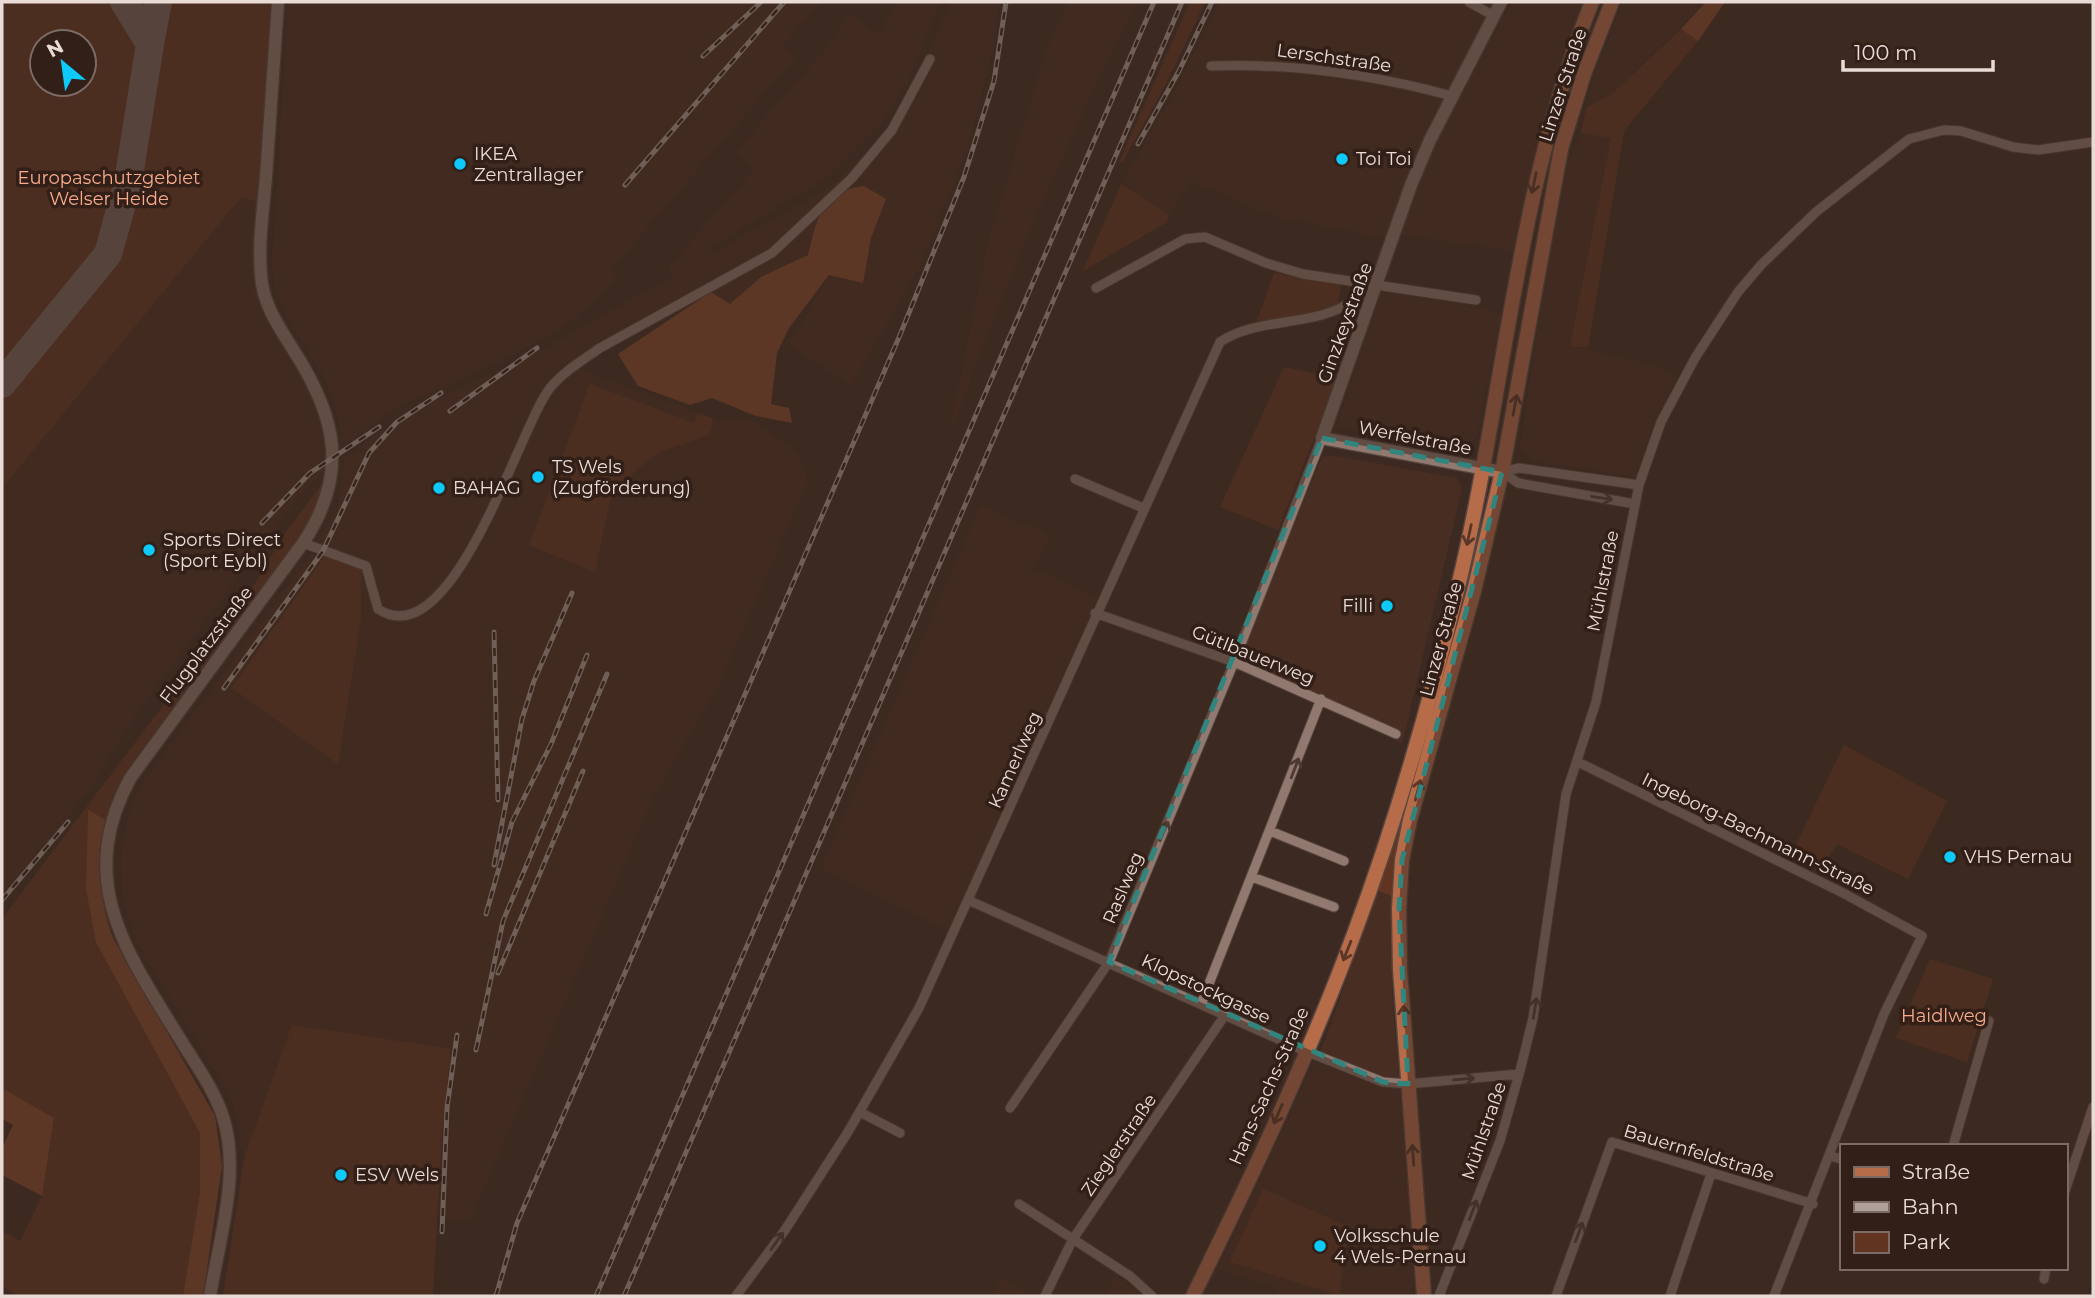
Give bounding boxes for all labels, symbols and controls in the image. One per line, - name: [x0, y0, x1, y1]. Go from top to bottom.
- street label: Linzer Straße: [1534, 25, 1592, 144]
- north arrow: [28, 28, 98, 98]
- scale bar: [1843, 28, 1994, 72]
- text: N: [43, 35, 67, 62]
- street label: Lerschstraße: [1275, 39, 1393, 77]
- text: 100 m: [1854, 40, 1917, 65]
- place label: IKEA Zentrallager: [474, 143, 584, 186]
- place label: Toi Toi: [1356, 148, 1412, 170]
- marker: Toi Toi: [1334, 151, 1350, 167]
- marker: IKEA Zentrallager: [452, 156, 468, 172]
- park label: Europaschutzgebiet Welser Heide: [18, 167, 200, 210]
- one-way arrow: [1527, 171, 1541, 194]
- street label: Ginzkeystraße: [1313, 259, 1377, 386]
- one-way arrow: [1508, 394, 1522, 417]
- street label: Werfelstraße: [1357, 416, 1474, 460]
- place label: TS Wels (Zugförderung): [552, 456, 691, 499]
- marker: TS Wels (Zugförderung): [530, 469, 546, 485]
- place label: BAHAG: [453, 477, 521, 499]
- marker: BAHAG: [431, 480, 447, 496]
- one-way arrow: [1590, 492, 1612, 505]
- one-way arrow: [1462, 523, 1476, 546]
- place label: Sports Direct (Sport Eybl): [163, 529, 281, 572]
- street label: Mühlstraße: [1582, 529, 1624, 633]
- marker: Sports Direct (Sport Eybl): [141, 542, 157, 558]
- street label: Linzer Straße: [1415, 579, 1467, 699]
- street label: Flugplatzstraße: [155, 582, 257, 708]
- place label: Filli: [1342, 595, 1373, 617]
- marker: Filli: [1379, 598, 1395, 614]
- street label: Gütlbauerweg: [1189, 620, 1317, 690]
- street label: Kamerlweg: [984, 708, 1046, 812]
- one-way arrow: [1289, 757, 1302, 779]
- street label: Ingeborg-Bachmann-Straße: [1638, 768, 1878, 900]
- one-way arrow: [1412, 779, 1425, 802]
- one-way arrow: [1158, 821, 1171, 842]
- place label: VHS Pernau: [1964, 846, 2072, 868]
- street label: Raslweg: [1098, 849, 1148, 927]
- marker: VHS Pernau: [1942, 849, 1958, 865]
- one-way arrow: [1340, 940, 1353, 961]
- street label: Klopstockgasse: [1138, 949, 1274, 1029]
- one-way arrow: [1528, 997, 1541, 1020]
- street label: Hans-Sachs-Straße: [1224, 1004, 1314, 1168]
- one-way arrow: [1397, 1004, 1410, 1027]
- park label: Haidlweg: [1901, 1005, 1987, 1027]
- one-way arrow: [1452, 1072, 1474, 1085]
- street label: Mühlstraße: [1457, 1079, 1511, 1183]
- street label: Zieglerstraße: [1077, 1090, 1161, 1200]
- one-way arrow: [1271, 1102, 1284, 1124]
- street label: Bauernfeldstraße: [1621, 1120, 1777, 1186]
- one-way arrow: [1406, 1144, 1419, 1167]
- legend: [1840, 1144, 2067, 1270]
- text: Straße: [1902, 1159, 1970, 1184]
- place label: ESV Wels: [355, 1164, 439, 1186]
- marker: ESV Wels: [333, 1167, 349, 1183]
- text: Bahn: [1902, 1194, 1959, 1219]
- one-way arrow: [1468, 1200, 1481, 1221]
- one-way arrow: [1574, 1221, 1586, 1243]
- place label: Volksschule 4 Wels-Pernau: [1334, 1225, 1467, 1268]
- text: Park: [1902, 1229, 1950, 1254]
- one-way arrow: [770, 1232, 784, 1251]
- marker: Volksschule 4 Wels-Pernau: [1312, 1238, 1328, 1254]

